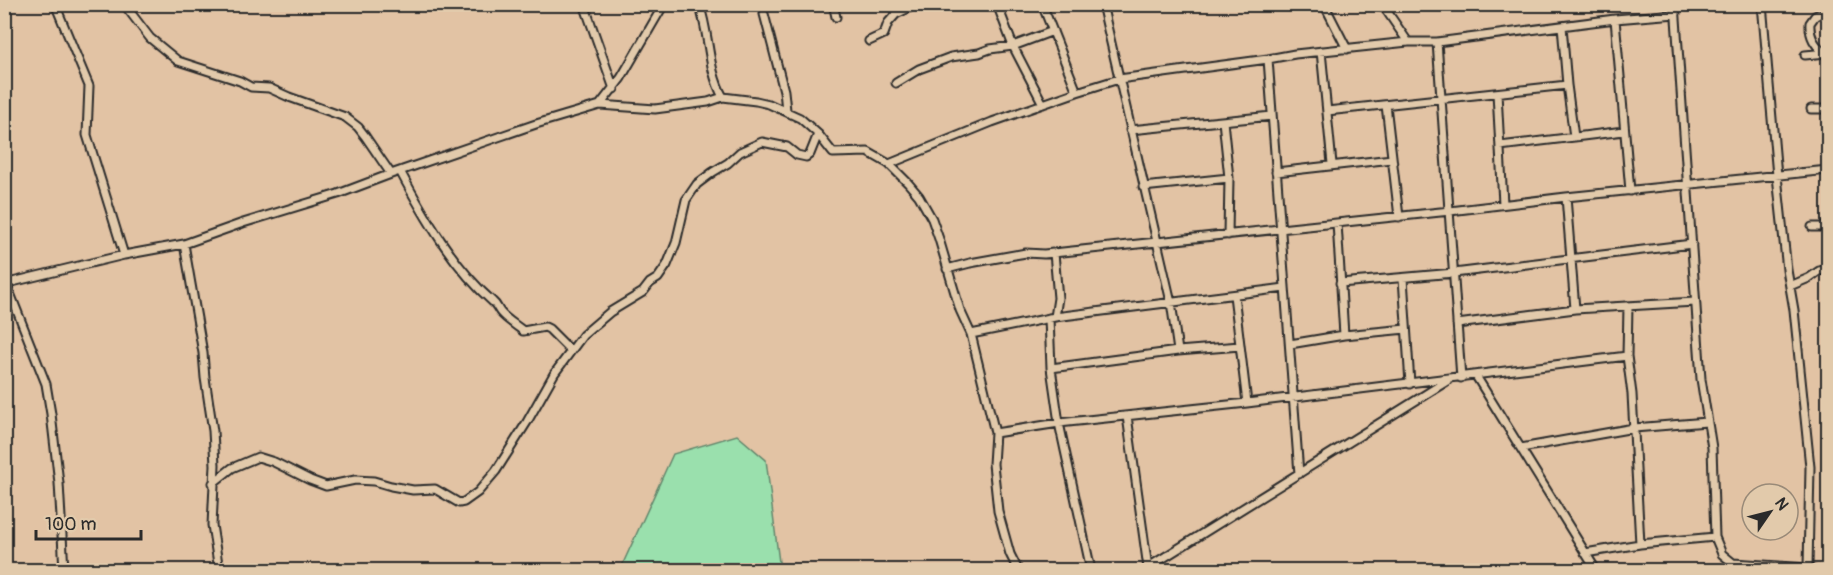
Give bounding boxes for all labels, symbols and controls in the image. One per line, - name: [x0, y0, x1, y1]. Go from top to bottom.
- north arrow: [1740, 482, 1800, 542]
- text: N: [1770, 494, 1793, 514]
- scale bar: [36, 503, 141, 541]
- text: 100 m: [45, 513, 97, 536]

